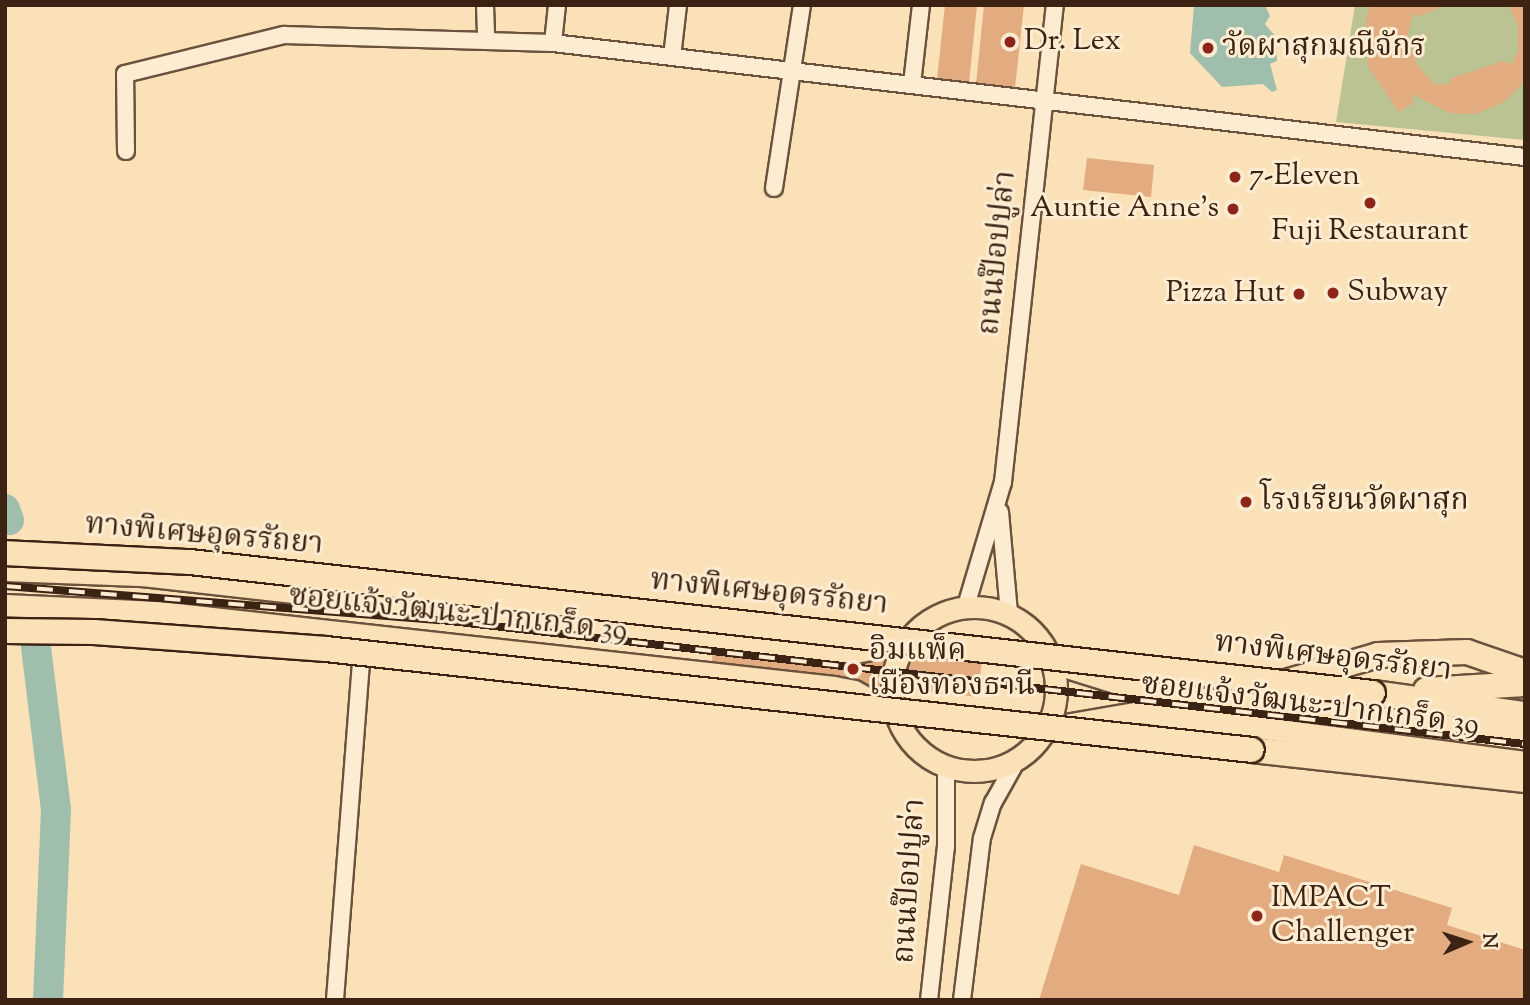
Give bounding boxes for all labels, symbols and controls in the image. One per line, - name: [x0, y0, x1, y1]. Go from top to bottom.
- place label: Dr. Lex: [1024, 24, 1121, 60]
- place label: วัดผาสุกมณีจักร: [1222, 30, 1425, 66]
- marker: Dr. Lex: [1002, 34, 1018, 50]
- marker: วัดผาสุกมณีจักร: [1200, 40, 1216, 56]
- place label: 7-Eleven: [1249, 159, 1360, 195]
- street label: ถนนป๊อปปูล่า: [972, 169, 1026, 337]
- marker: 7-Eleven: [1227, 169, 1243, 185]
- place label: Auntie Anne's: [1030, 191, 1219, 227]
- marker: Fuji Restaurant: [1362, 195, 1378, 211]
- marker: Auntie Anne's: [1225, 201, 1241, 217]
- place label: Fuji Restaurant: [1272, 214, 1468, 250]
- place label: Subway: [1347, 275, 1448, 311]
- place label: Pizza Hut: [1166, 276, 1285, 312]
- marker: Subway: [1325, 285, 1341, 301]
- marker: Pizza Hut: [1291, 286, 1307, 302]
- place label: โรงเรียนวัดผาสุก: [1260, 484, 1469, 520]
- marker: โรงเรียนวัดผาสุก: [1238, 494, 1254, 510]
- street label: ทางพิเศษอุดรรัถยา: [83, 508, 325, 564]
- street label: ทางพิเศษอุดรรัถยา: [648, 564, 890, 624]
- street label: ซอยแจ้งวัฒนะ-ปากเกร็ด 39: [287, 579, 629, 651]
- street label: ทางพิเศษอุดรรัถยา: [1212, 626, 1454, 690]
- place label: อิมแพ็ค เมืองทองธานี: [869, 634, 1035, 704]
- marker: อิมแพ็ค เมืองทองธานี: [843, 659, 863, 679]
- street label: ซอยแจ้งวัฒนะ-ปากเกร็ด 39: [1139, 667, 1481, 745]
- street label: ถนนป๊อปปูล่า: [887, 797, 935, 965]
- place label: IMPACT Challenger: [1271, 881, 1414, 951]
- north arrow: [1432, 907, 1502, 977]
- marker: IMPACT Challenger: [1249, 908, 1265, 924]
- text: N: [1475, 933, 1502, 949]

